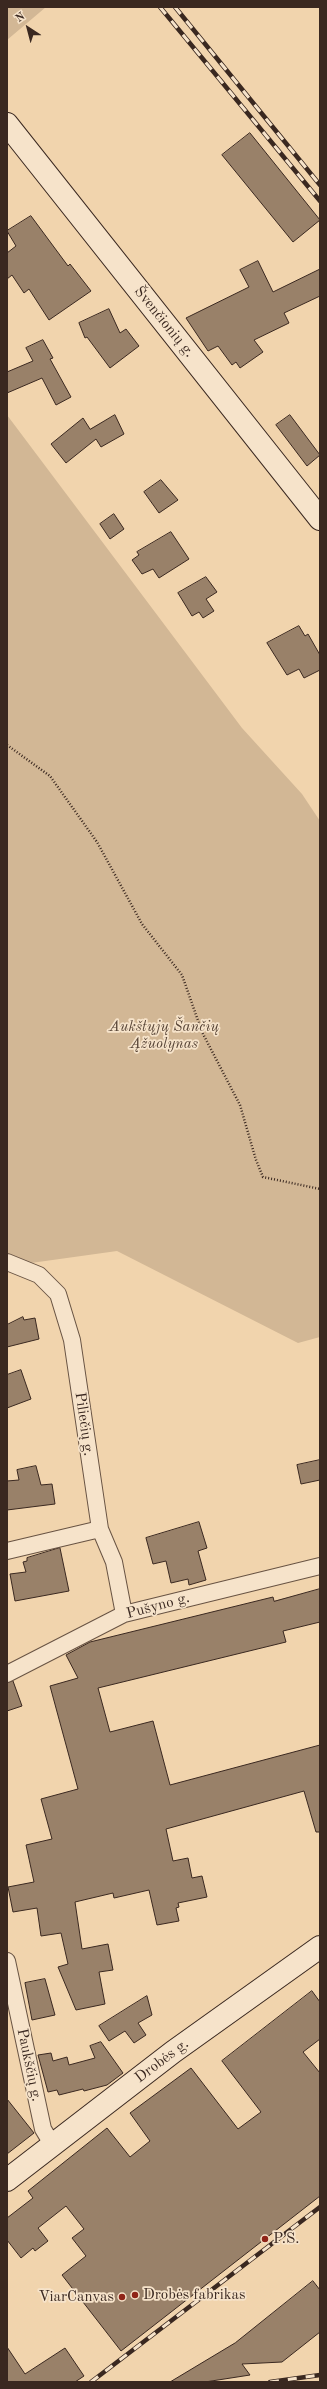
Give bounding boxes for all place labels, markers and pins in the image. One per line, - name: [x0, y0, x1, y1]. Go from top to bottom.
- place label: P.S.: [273, 2230, 299, 2248]
- marker: P.S.: [260, 2234, 270, 2244]
- place label: Drobės fabrikas: [143, 2286, 246, 2304]
- place label: ViarCanvas: [39, 2288, 114, 2306]
- marker: Drobės fabrikas: [130, 2290, 140, 2300]
- marker: ViarCanvas: [117, 2292, 127, 2302]

